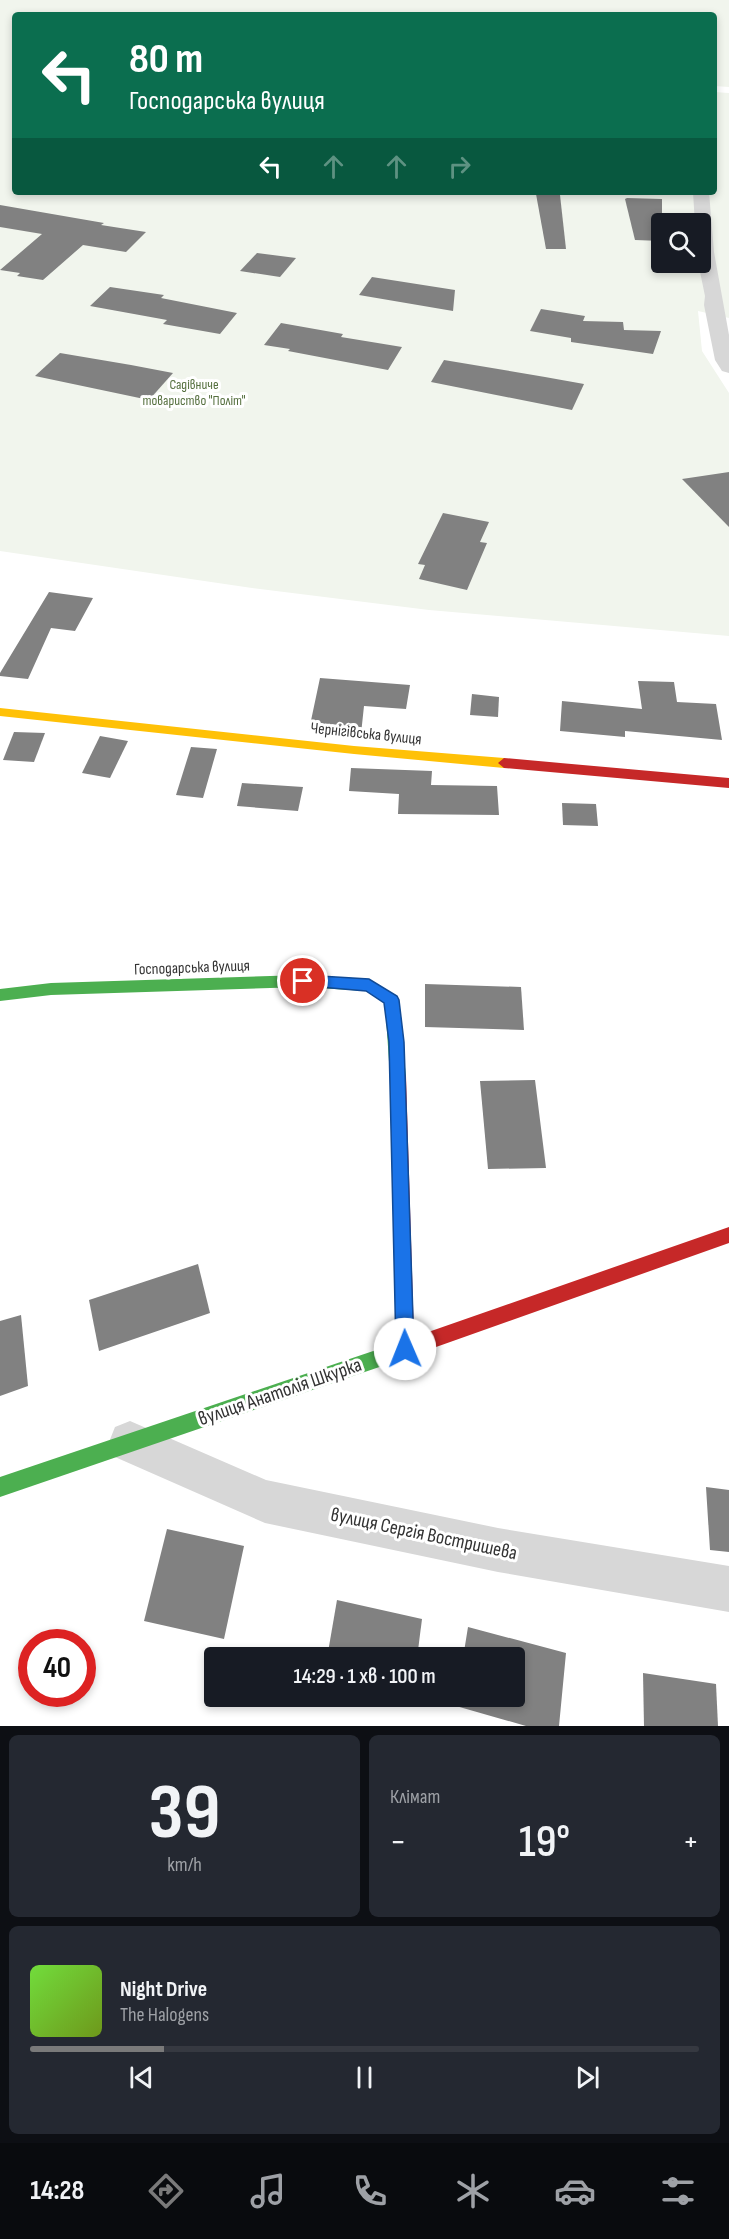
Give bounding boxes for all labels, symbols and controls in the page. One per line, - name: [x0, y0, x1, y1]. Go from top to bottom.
- text: 80 m: [129, 34, 203, 85]
- icon: left: [30, 36, 108, 114]
- text: Господарська вулиця: [129, 85, 325, 117]
- icon: left: [254, 150, 287, 183]
- icon: ahead: [317, 150, 350, 183]
- icon: ahead: [380, 150, 413, 183]
- icon: right: [443, 150, 476, 183]
- map controls: [651, 213, 711, 273]
- button: search: [651, 213, 711, 273]
- park label: Садівниче товариство "Політ": [142, 376, 246, 409]
- street label: Чернігівська вулиця: [310, 719, 422, 749]
- pin: [277, 955, 328, 1006]
- street label: Господарська вулиця: [134, 956, 250, 980]
- icon: arrive: [286, 964, 319, 997]
- position arrow: [373, 1317, 437, 1381]
- street label: вулиця Анатолія Шкурка: [195, 1353, 365, 1431]
- street label: вулиця Сергія Востришева: [329, 1503, 519, 1565]
- speed limit sign: 40: [18, 1629, 96, 1707]
- text: 14:29 · 1 хв · 100 m: [293, 1663, 436, 1690]
- text: 39: [149, 1767, 220, 1860]
- text: Клімат: [390, 1785, 440, 1809]
- text: 19°: [519, 1815, 570, 1870]
- text: −: [390, 1822, 406, 1862]
- text: +: [683, 1822, 699, 1862]
- text: km/h: [167, 1853, 202, 1877]
- text: Night Drive: [120, 1976, 207, 2003]
- text: The Halogens: [120, 2003, 209, 2027]
- icon: previous: [125, 2061, 158, 2094]
- icon: pause: [348, 2061, 381, 2094]
- icon: next: [571, 2061, 604, 2094]
- icon: directions: [145, 2170, 187, 2212]
- icon: music: [247, 2170, 289, 2212]
- icon: phone: [349, 2170, 391, 2212]
- icon: climate: [452, 2170, 494, 2212]
- icon: car: [554, 2170, 596, 2212]
- icon: filters: [657, 2170, 699, 2212]
- text: 14:28: [30, 2175, 84, 2207]

